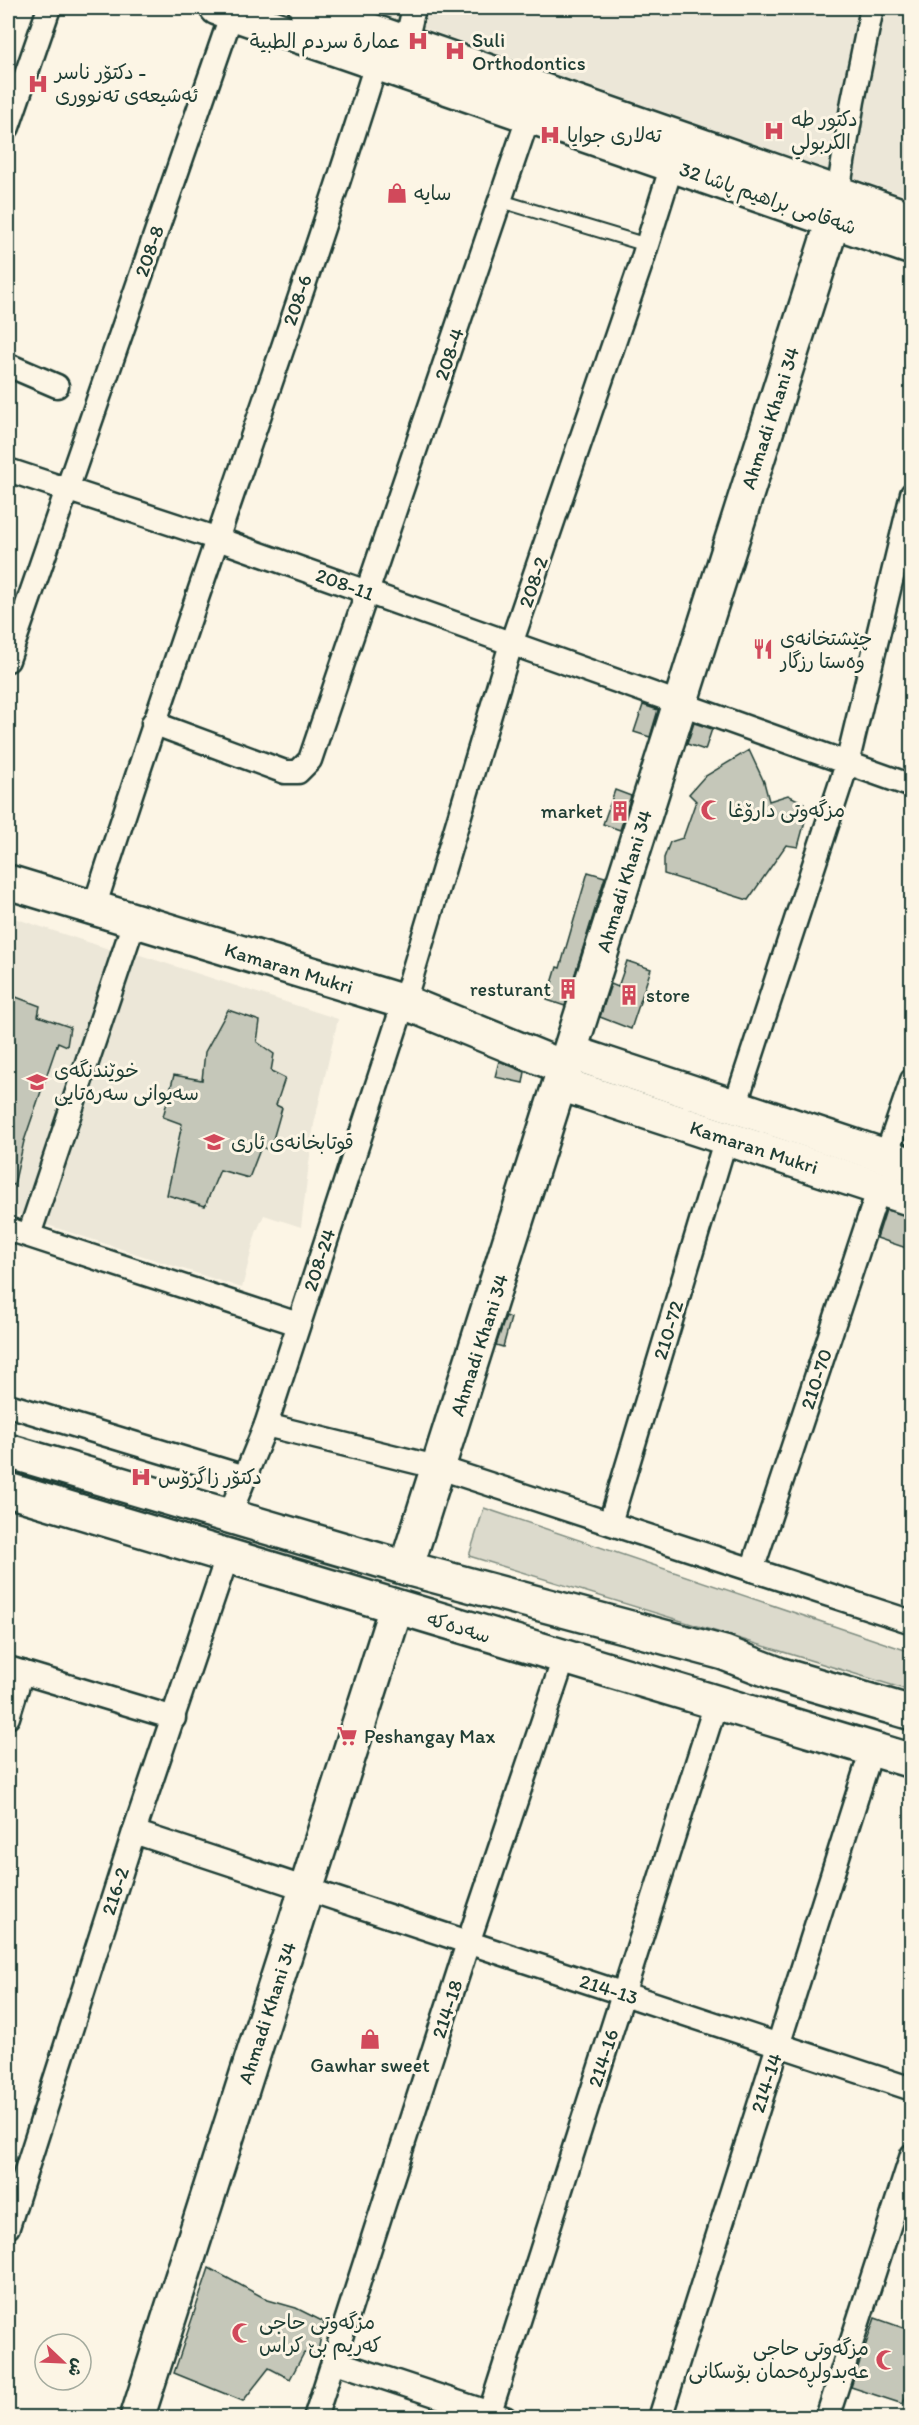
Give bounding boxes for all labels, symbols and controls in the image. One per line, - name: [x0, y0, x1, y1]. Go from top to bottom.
- place label: Suli Orthodontics: [472, 28, 586, 75]
- place label: عمارة سردم الطبية: [250, 29, 401, 57]
- hospital icon: عمارة سردم الطبية: [406, 29, 430, 53]
- hospital icon: Suli Orthodontics: [443, 39, 467, 63]
- place label: دکتۆر ناسر - ئەشیعەی تەنووری: [53, 60, 199, 107]
- hospital icon: دکتۆر ناسر - ئەشیعەی تەنووری: [26, 72, 50, 96]
- place label: دكتور طه الكربولي: [791, 107, 858, 160]
- hospital icon: دكتور طه الكربولي: [762, 119, 786, 143]
- hospital icon: تەلاری جوایا: [538, 123, 562, 147]
- place label: تەلاری جوایا: [567, 123, 662, 147]
- street label: شەقامی براهیم پاشا 32: [675, 156, 860, 242]
- shop icon: سایە: [385, 181, 409, 205]
- place label: سایە: [414, 181, 451, 205]
- street label: 208-8: [129, 222, 169, 280]
- street label: 208-6: [277, 271, 317, 329]
- street label: 208-4: [429, 325, 469, 383]
- street label: Ahmadi Khani 34: [736, 344, 804, 492]
- street label: 208-2: [513, 553, 553, 611]
- street label: 208-11: [313, 562, 377, 606]
- place label: چێشتخانەی وەستا رزگار: [779, 626, 872, 673]
- restaurant icon: چێشتخانەی وەستا رزگار: [751, 637, 775, 661]
- mosque icon: مزگەوتی دارۆغا: [699, 798, 723, 822]
- place label: مزگەوتی دارۆغا: [728, 798, 845, 823]
- place label: market: [541, 799, 603, 823]
- building icon: market: [608, 799, 632, 823]
- street label: Ahmadi Khani 34: [591, 807, 657, 955]
- street label: Kamaran Mukri: [222, 937, 356, 999]
- place label: resturant: [470, 977, 551, 1001]
- building icon: resturant: [556, 977, 580, 1001]
- building icon: store: [617, 983, 641, 1007]
- place label: store: [646, 983, 690, 1007]
- place label: خوێندنگەی سەیوانی سەرەتایی: [54, 1058, 199, 1106]
- school or university icon: خوێندنگەی سەیوانی سەرەتایی: [25, 1070, 49, 1094]
- street label: Kamaran Mukri: [687, 1115, 821, 1179]
- school or university icon: قوتابخانەی ئاری: [202, 1130, 226, 1154]
- place label: قوتابخانەی ئاری: [231, 1130, 354, 1154]
- street label: 208-24: [298, 1226, 340, 1294]
- street label: Ahmadi Khani 34: [445, 1271, 513, 1419]
- street label: 210-72: [648, 1297, 688, 1362]
- street label: 210-70: [795, 1346, 837, 1412]
- hospital icon: دکتۆر زاگرۆس: [129, 1465, 153, 1489]
- place label: دکتۆر زاگرۆس: [158, 1465, 262, 1489]
- street label: سەدەکە: [424, 1606, 494, 1648]
- supermarket icon: Peshangay Max: [335, 1724, 359, 1748]
- place label: Peshangay Max: [364, 1724, 495, 1748]
- street label: 216-2: [96, 1864, 134, 1918]
- street label: Ahmadi Khani 34: [233, 1939, 301, 2087]
- street label: 214-13: [577, 1968, 641, 2010]
- street label: 214-18: [426, 1977, 468, 2041]
- street label: 214-16: [582, 2026, 624, 2090]
- shop icon: Gawhar sweet: [358, 2027, 382, 2051]
- street label: 214-14: [745, 2050, 787, 2116]
- place label: Gawhar sweet: [310, 2053, 430, 2077]
- place label: مزگەوتی حاجی کەریم بێ کراس: [259, 2310, 382, 2360]
- mosque icon: مزگەوتی حاجی کەریم بێ کراس: [230, 2321, 254, 2345]
- north arrow: [33, 2332, 93, 2392]
- place label: مزگەوتی حاجی عەبدولڕەحمان بۆسکانی: [689, 2336, 869, 2388]
- mosque icon: مزگەوتی حاجی عەبدولڕەحمان بۆسکانی: [874, 2348, 898, 2372]
- text: ش: [64, 2356, 89, 2379]

